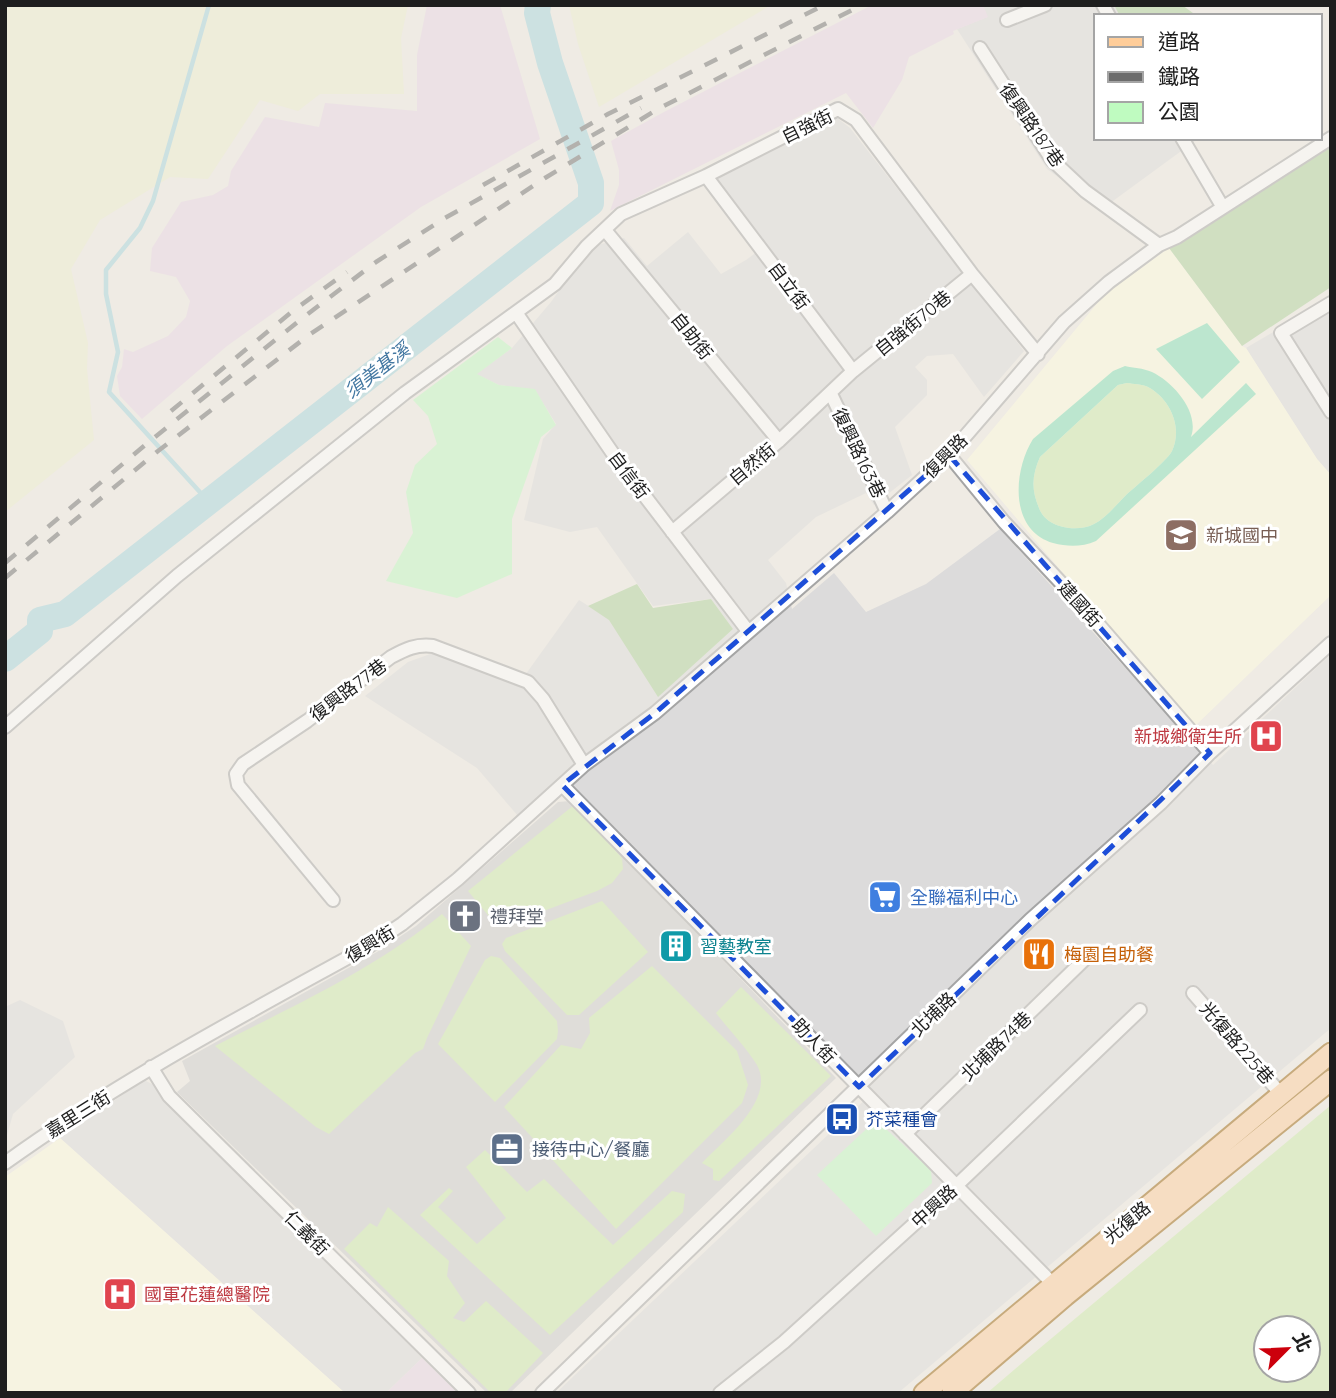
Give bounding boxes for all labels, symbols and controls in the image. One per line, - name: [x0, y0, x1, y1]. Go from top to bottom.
- legend: [1094, 14, 1322, 140]
- text: 道路: [1158, 28, 1200, 54]
- text: 鐵路: [1158, 63, 1200, 89]
- street label: 復興路187巷: [995, 79, 1069, 171]
- text: 公園: [1158, 98, 1200, 124]
- street label: 自強街: [778, 104, 836, 148]
- street label: 自立街: [764, 258, 814, 314]
- street label: 自強街70巷: [870, 285, 956, 361]
- street label: 自助街: [666, 308, 718, 364]
- water label: 須美基溪: [340, 335, 417, 403]
- street label: 復興路163巷: [827, 404, 891, 502]
- street label: 復興路: [918, 429, 972, 483]
- street label: 自然街: [724, 438, 780, 490]
- street label: 自信街: [604, 447, 654, 503]
- school or university icon: 新城國中: [1162, 516, 1200, 554]
- place label: 新城國中: [1206, 524, 1278, 547]
- street label: 建國街: [1053, 576, 1107, 632]
- street label: 復興路77巷: [305, 654, 391, 726]
- hospital icon: 新城鄉衛生所: [1247, 717, 1285, 755]
- place label: 新城鄉衛生所: [1134, 725, 1242, 748]
- supermarket icon: 全聯福利中心: [866, 878, 904, 916]
- place label: 全聯福利中心: [910, 886, 1018, 909]
- church icon: 禮拜堂: [446, 897, 484, 935]
- place label: 禮拜堂: [490, 905, 544, 928]
- street label: 復興街: [341, 920, 399, 968]
- building icon: 習藝教室: [657, 927, 695, 965]
- place label: 習藝教室: [700, 935, 772, 958]
- restaurant icon: 梅園自助餐: [1020, 935, 1058, 973]
- place label: 梅園自助餐: [1064, 943, 1154, 966]
- street label: 北埔路: [906, 987, 960, 1041]
- street label: 光復路225巷: [1195, 997, 1279, 1089]
- street label: 北埔路74巷: [956, 1006, 1036, 1086]
- street label: 助人街: [787, 1014, 841, 1068]
- street label: 嘉里三街: [41, 1085, 115, 1143]
- bus stop icon: 芥菜種會: [823, 1100, 861, 1138]
- place label: 芥菜種會: [866, 1108, 938, 1131]
- office icon: 接待中心/餐廳: [488, 1130, 526, 1168]
- place label: 接待中心/餐廳: [532, 1138, 649, 1161]
- street label: 中興路: [906, 1179, 962, 1233]
- street label: 光復路: [1099, 1196, 1155, 1248]
- street label: 仁義街: [280, 1206, 334, 1260]
- hospital icon: 國軍花蓮總醫院: [101, 1275, 139, 1313]
- place label: 國軍花蓮總醫院: [144, 1283, 270, 1306]
- north arrow: [1252, 1314, 1322, 1384]
- text: 北: [1288, 1329, 1317, 1356]

